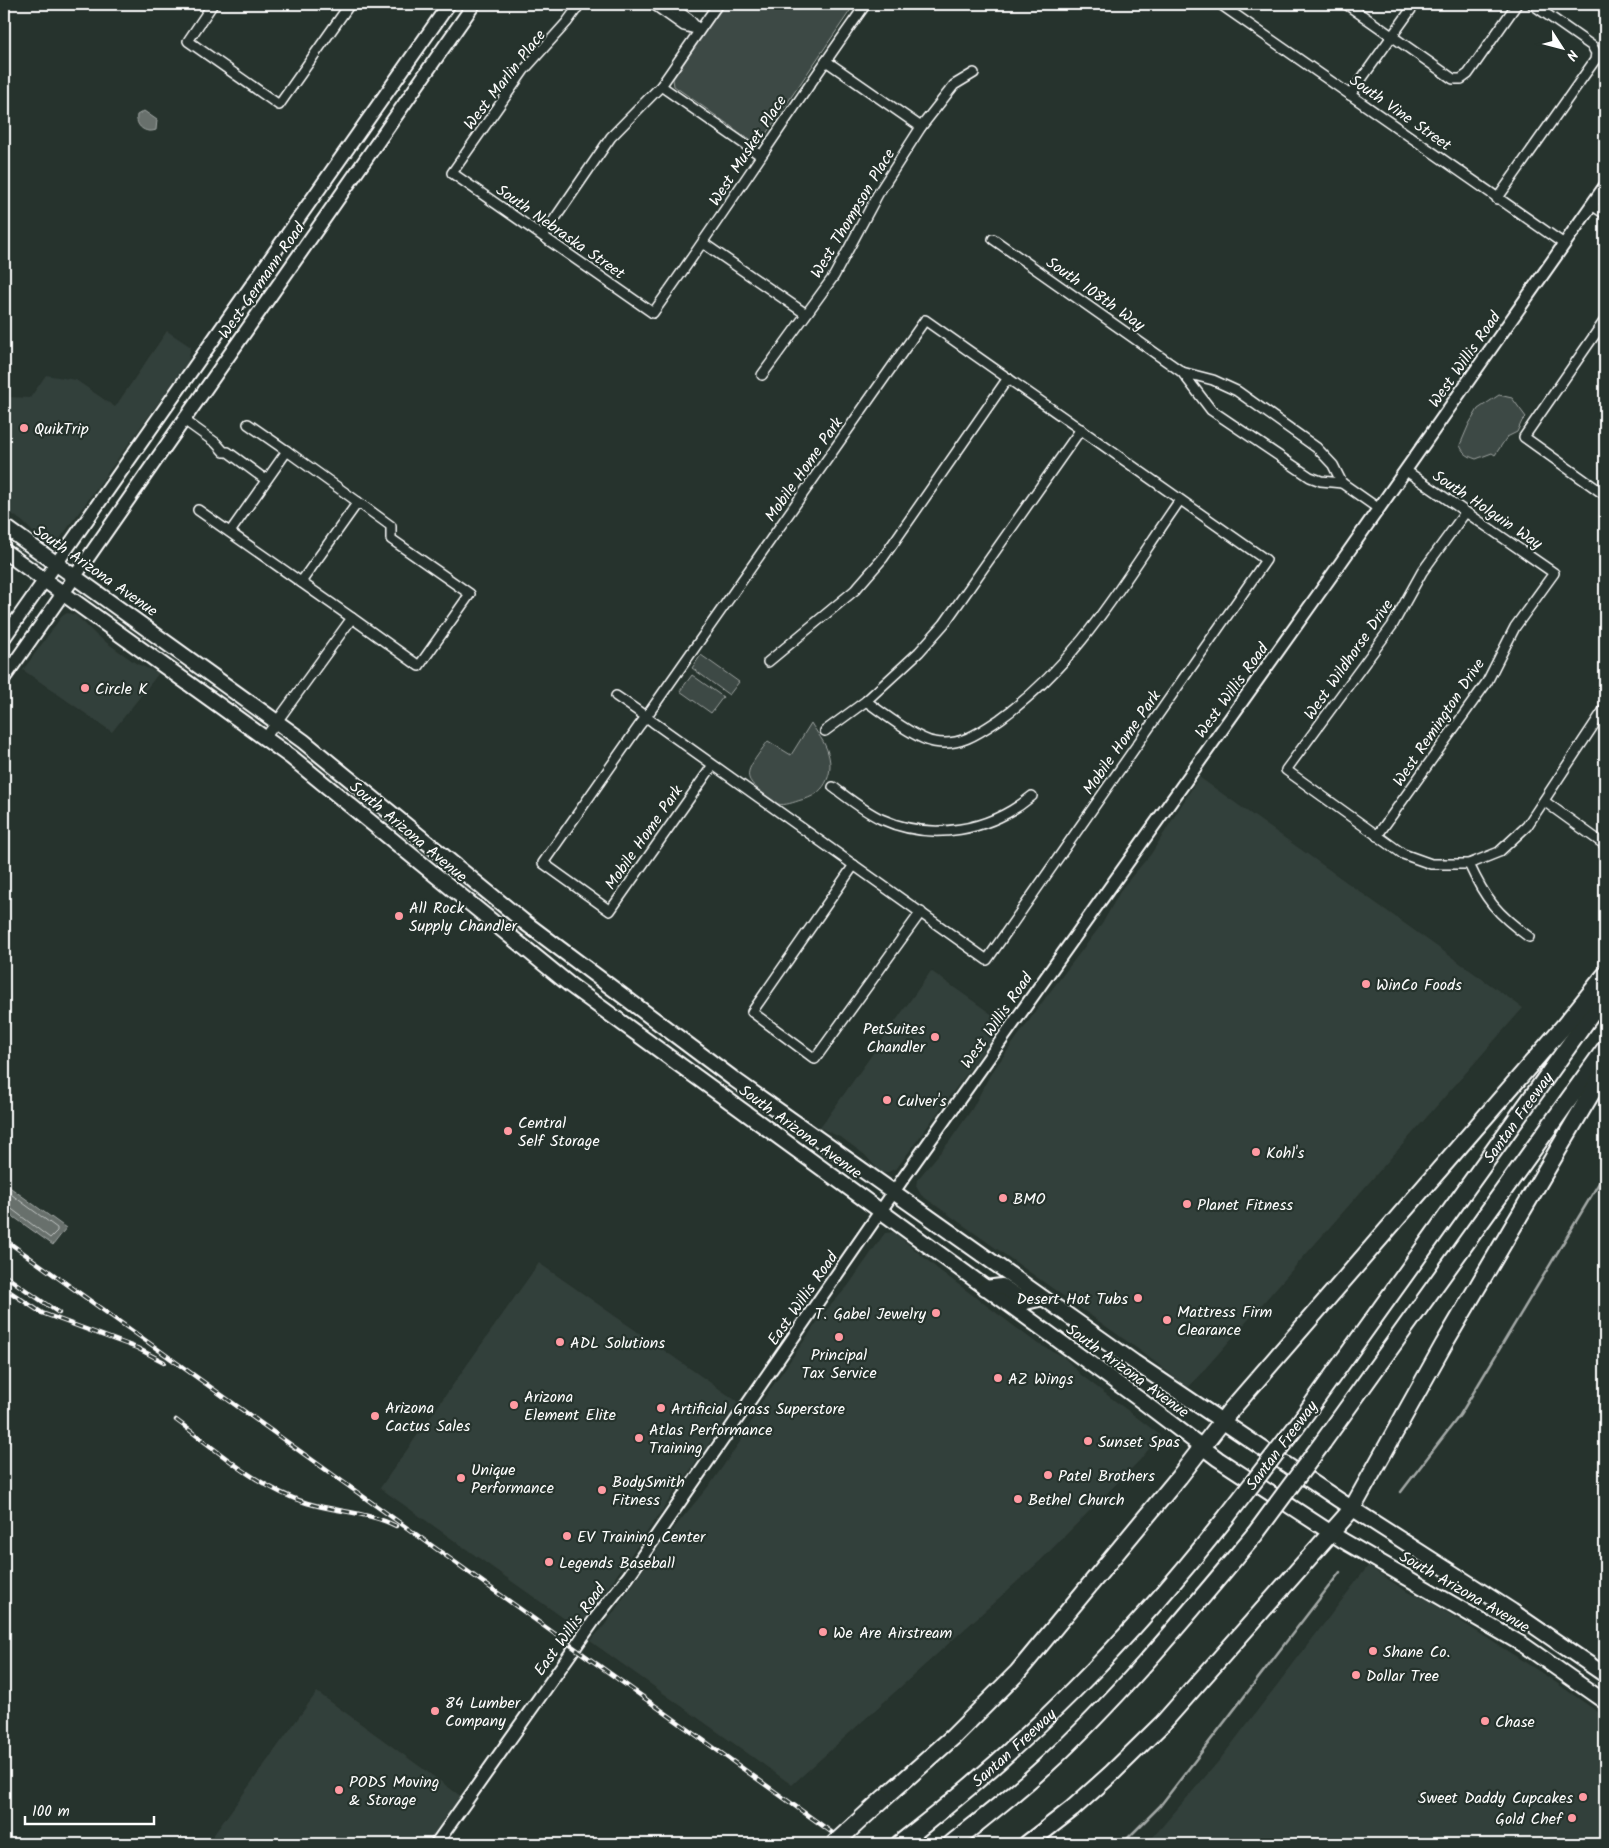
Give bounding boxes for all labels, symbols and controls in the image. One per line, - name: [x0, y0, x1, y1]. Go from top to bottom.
- north arrow: [1536, 22, 1586, 72]
- street label: West Marlin Place: [458, 24, 552, 136]
- text: N: [1560, 45, 1583, 65]
- street label: South Vine Street: [1344, 69, 1457, 158]
- street label: West Musket Place: [703, 90, 794, 211]
- street label: West Thompson Place: [805, 144, 902, 283]
- street label: South Nebraska Street: [490, 178, 630, 287]
- street label: West Germann Road: [213, 217, 312, 344]
- street label: South 108th Way: [1040, 251, 1150, 338]
- street label: West Willis Road: [1423, 306, 1508, 413]
- street label: Mobile Home Park: [759, 412, 850, 527]
- place label: QuikTrip: [34, 417, 89, 442]
- marker: QuikTrip: [18, 422, 30, 434]
- street label: South Holguin Way: [1427, 464, 1548, 557]
- street label: South Arizona Avenue: [28, 519, 163, 624]
- street label: West Wildhorse Drive: [1298, 594, 1400, 725]
- street label: West Willis Road: [1189, 637, 1276, 744]
- street label: West Remington Drive: [1387, 654, 1492, 792]
- place label: Circle K: [95, 677, 148, 702]
- marker: Circle K: [79, 682, 91, 694]
- street label: Mobile Home Park: [1077, 685, 1168, 800]
- street label: South Arizona Avenue: [344, 775, 472, 889]
- street label: Mobile Home Park: [599, 780, 690, 895]
- place label: All Rock Supply Chandler: [409, 896, 519, 939]
- marker: All Rock Supply Chandler: [393, 910, 405, 922]
- street label: West Willis Road: [955, 967, 1040, 1074]
- place label: WinCo Foods: [1376, 973, 1462, 998]
- marker: WinCo Foods: [1360, 978, 1372, 990]
- place label: PetSuites Chandler: [863, 1017, 927, 1060]
- marker: PetSuites Chandler: [929, 1031, 941, 1043]
- street label: Santan Freeway: [1478, 1067, 1560, 1169]
- street label: South Arizona Avenue: [733, 1079, 867, 1186]
- place label: Culver's: [897, 1089, 947, 1114]
- marker: Culver's: [881, 1094, 893, 1106]
- place label: Central Self Storage: [518, 1111, 600, 1154]
- marker: Central Self Storage: [502, 1125, 514, 1137]
- place label: Kohl's: [1266, 1141, 1305, 1166]
- marker: Kohl's: [1250, 1146, 1262, 1158]
- place label: BMO: [1013, 1187, 1046, 1212]
- marker: BMO: [997, 1192, 1009, 1204]
- place label: Planet Fitness: [1197, 1193, 1293, 1218]
- marker: Planet Fitness: [1181, 1198, 1193, 1210]
- street label: East Willis Road: [762, 1246, 845, 1351]
- place label: Desert Hot Tubs: [1017, 1287, 1128, 1312]
- marker: Desert Hot Tubs: [1132, 1292, 1144, 1304]
- place label: Mattress Firm Clearance: [1177, 1300, 1273, 1343]
- place label: T. Gabel Jewelry: [815, 1302, 926, 1327]
- marker: T. Gabel Jewelry: [930, 1307, 942, 1319]
- marker: Mattress Firm Clearance: [1161, 1314, 1173, 1326]
- street label: South Arizona Avenue: [1060, 1318, 1194, 1425]
- place label: ADL Solutions: [570, 1331, 665, 1356]
- marker: Principal Tax Service: [833, 1331, 845, 1343]
- marker: ADL Solutions: [554, 1336, 566, 1348]
- place label: Principal Tax Service: [801, 1343, 877, 1386]
- place label: AZ Wings: [1008, 1367, 1074, 1392]
- marker: AZ Wings: [992, 1372, 1004, 1384]
- place label: Arizona Element Elite: [524, 1385, 616, 1428]
- street label: Santan Freeway: [1240, 1395, 1325, 1496]
- place label: Arizona Cactus Sales: [385, 1396, 470, 1439]
- place label: Artificial Grass Superstore: [671, 1397, 845, 1422]
- marker: Arizona Element Elite: [508, 1399, 520, 1411]
- marker: Artificial Grass Superstore: [655, 1402, 667, 1414]
- marker: Arizona Cactus Sales: [369, 1410, 381, 1422]
- place label: Atlas Performance Training: [649, 1418, 772, 1461]
- place label: Sunset Spas: [1098, 1430, 1180, 1455]
- marker: Atlas Performance Training: [633, 1432, 645, 1444]
- marker: Sunset Spas: [1082, 1435, 1094, 1447]
- place label: Unique Performance: [471, 1458, 554, 1501]
- place label: Patel Brothers: [1058, 1464, 1155, 1489]
- marker: Patel Brothers: [1042, 1469, 1054, 1481]
- place label: BodySmith Fitness: [612, 1470, 685, 1513]
- marker: Unique Performance: [455, 1472, 467, 1484]
- marker: BodySmith Fitness: [596, 1484, 608, 1496]
- place label: Bethel Church: [1028, 1488, 1125, 1513]
- marker: Bethel Church: [1012, 1493, 1024, 1505]
- place label: EV Training Center: [577, 1525, 707, 1550]
- marker: EV Training Center: [561, 1530, 573, 1542]
- street label: South Arizona Avenue: [1394, 1545, 1534, 1640]
- place label: Legends Baseball: [559, 1551, 675, 1576]
- marker: Legends Baseball: [543, 1556, 555, 1568]
- street label: East Willis Road: [528, 1577, 613, 1682]
- place label: We Are Airstream: [833, 1621, 953, 1646]
- marker: We Are Airstream: [817, 1626, 829, 1638]
- place label: Shane Co.: [1383, 1640, 1450, 1665]
- marker: Shane Co.: [1367, 1645, 1379, 1657]
- place label: Dollar Tree: [1366, 1664, 1439, 1689]
- marker: Dollar Tree: [1350, 1669, 1362, 1681]
- place label: 84 Lumber Company: [445, 1691, 522, 1734]
- street label: Santan Freeway: [967, 1703, 1063, 1794]
- marker: 84 Lumber Company: [429, 1705, 441, 1717]
- place label: Chase: [1495, 1710, 1535, 1735]
- marker: Chase: [1479, 1715, 1491, 1727]
- place label: PODS Moving & Storage: [349, 1770, 439, 1813]
- marker: PODS Moving & Storage: [333, 1784, 345, 1796]
- place label: Sweet Daddy Cupcakes: [1418, 1786, 1573, 1811]
- marker: Sweet Daddy Cupcakes: [1577, 1791, 1589, 1803]
- scale bar: [25, 1793, 154, 1825]
- text: 100 m: [32, 1800, 70, 1824]
- place label: Gold Chef: [1495, 1807, 1564, 1832]
- marker: Gold Chef: [1566, 1812, 1578, 1824]

